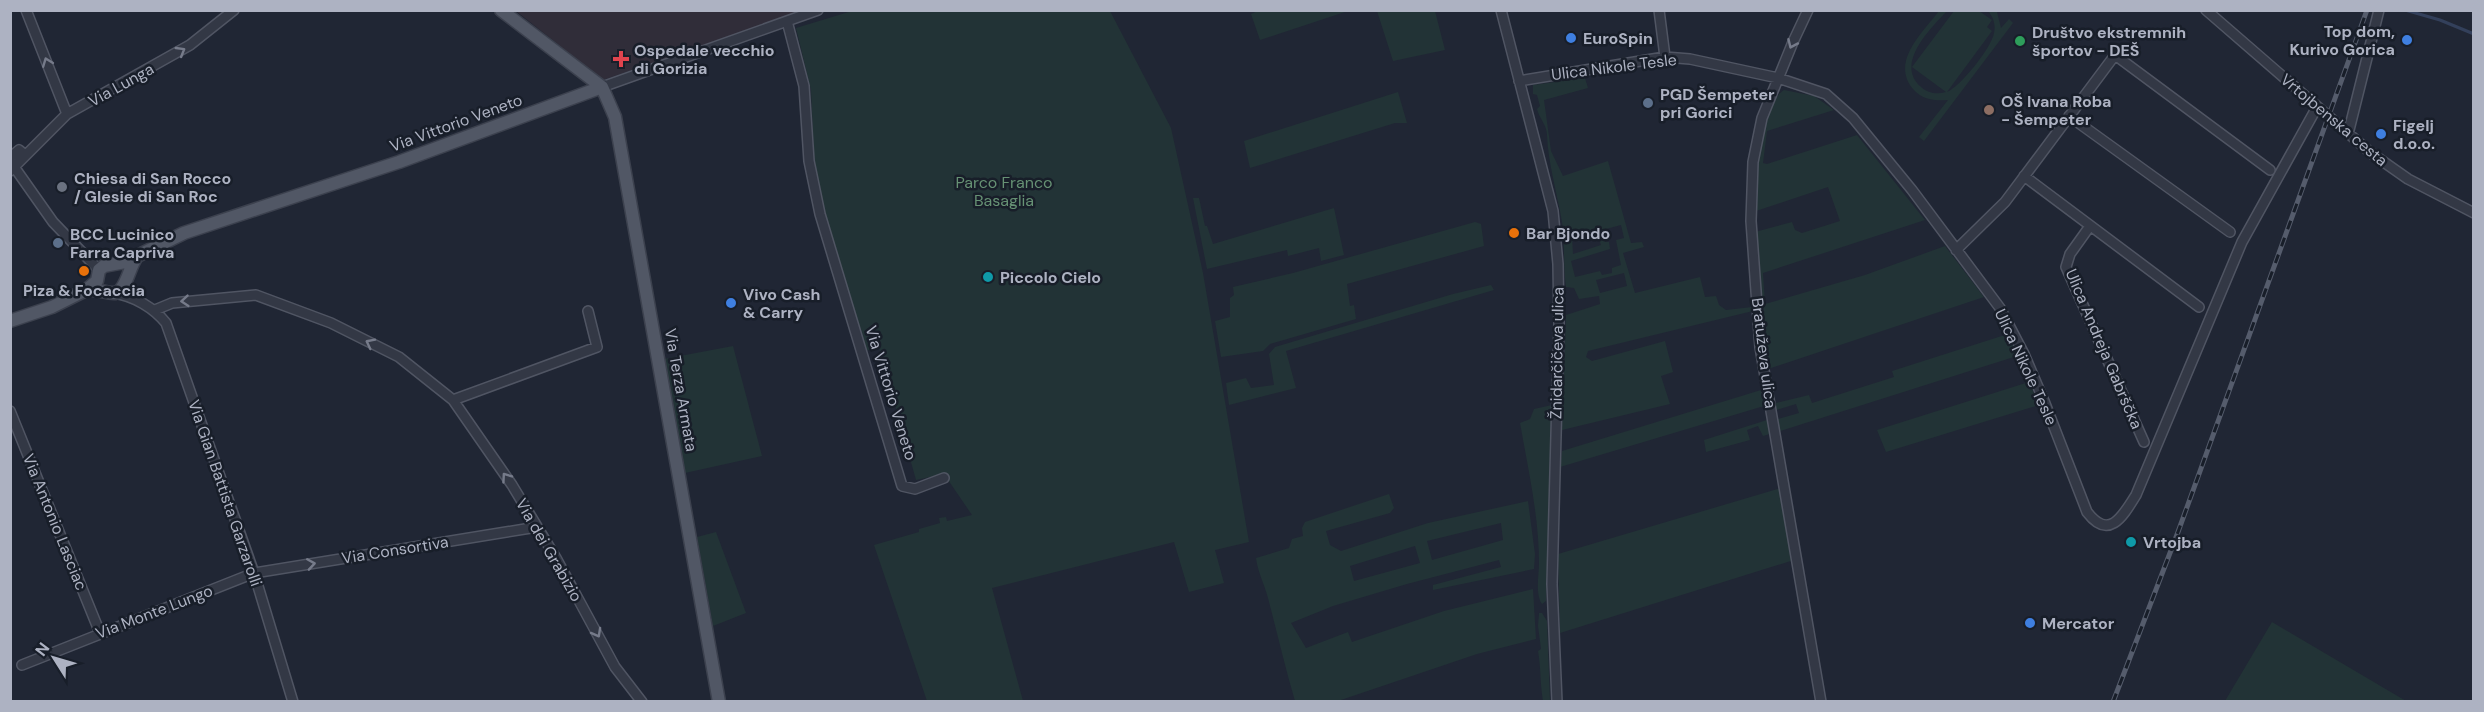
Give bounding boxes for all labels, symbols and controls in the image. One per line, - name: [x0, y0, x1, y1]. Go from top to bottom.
- place label: Top dom, Kurivo Gorica: [2289, 21, 2395, 60]
- place label: Društvo ekstremnih športov - DEŠ: [2032, 22, 2186, 61]
- place label: EuroSpin: [1583, 28, 1653, 49]
- marker: EuroSpin: [1564, 31, 1578, 45]
- marker: Top dom, Kurivo Gorica: [2400, 33, 2414, 47]
- marker: Društvo ekstremnih športov - DEŠ: [2013, 34, 2027, 48]
- one-way arrow: [1788, 38, 1800, 49]
- place label: Ospedale vecchio di Gorizia: [634, 40, 774, 79]
- one-way arrow: [175, 46, 185, 58]
- street label: Ulica Nikole Tesle: [1550, 49, 1678, 85]
- marker: Ospedale vecchio di Gorizia: [612, 50, 630, 68]
- one-way arrow: [42, 58, 54, 69]
- street label: Via Lunga: [84, 58, 158, 112]
- street label: Vrtojbenska cesta: [2276, 69, 2392, 171]
- place label: PGD Šempeter pri Gorici: [1660, 84, 1775, 123]
- street label: Via Vittorio Veneto: [387, 89, 525, 157]
- place label: OŠ Ivana Roba - Šempeter: [2001, 91, 2112, 130]
- marker: PGD Šempeter pri Gorici: [1641, 96, 1655, 110]
- marker: OŠ Ivana Roba - Šempeter: [1982, 103, 1996, 117]
- place label: Figelj d.o.o.: [2393, 115, 2435, 154]
- marker: Figelj d.o.o.: [2374, 127, 2388, 141]
- place label: Chiesa di San Rocco / Glesie di San Roc: [74, 168, 231, 207]
- park label: Parco Franco Basaglia: [955, 172, 1053, 211]
- marker: Chiesa di San Rocco / Glesie di San Roc: [55, 180, 69, 194]
- place label: Bar Bjondo: [1526, 223, 1610, 244]
- place label: BCC Lucinico Farra Capriva: [70, 224, 174, 263]
- marker: Bar Bjondo: [1507, 226, 1521, 240]
- marker: BCC Lucinico Farra Capriva: [51, 236, 65, 250]
- marker: Piza & Focaccia: [77, 264, 91, 278]
- street label: Ulica Andreja Gabrščka: [2061, 266, 2147, 432]
- place label: Piccolo Cielo: [1000, 267, 1101, 288]
- marker: Piccolo Cielo: [981, 270, 995, 284]
- place label: Piza & Focaccia: [23, 280, 145, 301]
- place label: Vivo Cash & Carry: [743, 284, 820, 323]
- street label: Žnidarčičeva ulica: [1545, 287, 1569, 419]
- one-way arrow: [181, 295, 190, 308]
- marker: Vivo Cash & Carry: [724, 296, 738, 310]
- street label: Bratuževa ulica: [1747, 297, 1781, 409]
- street label: Ulica Nikole Tesle: [1990, 305, 2062, 429]
- street label: Via Vittorio Veneto: [861, 323, 921, 463]
- street label: Via Terza Armata: [660, 327, 702, 453]
- one-way arrow: [365, 338, 376, 350]
- street label: Via Gian Battista Garzarolli: [183, 397, 267, 589]
- street label: Via Antonio Lasciac: [18, 451, 92, 593]
- one-way arrow: [502, 473, 513, 484]
- street label: Via dei Grabizio: [511, 495, 587, 605]
- street label: Via Consortiva: [340, 531, 450, 569]
- place label: Vrtojba: [2143, 532, 2201, 553]
- marker: Vrtojba: [2124, 535, 2138, 549]
- one-way arrow: [306, 558, 316, 571]
- street label: Via Monte Lungo: [92, 580, 216, 644]
- place label: Mercator: [2042, 613, 2115, 634]
- marker: Mercator: [2023, 616, 2037, 630]
- one-way arrow: [590, 627, 601, 637]
- north arrow: [24, 628, 84, 688]
- text: N: [31, 638, 54, 660]

